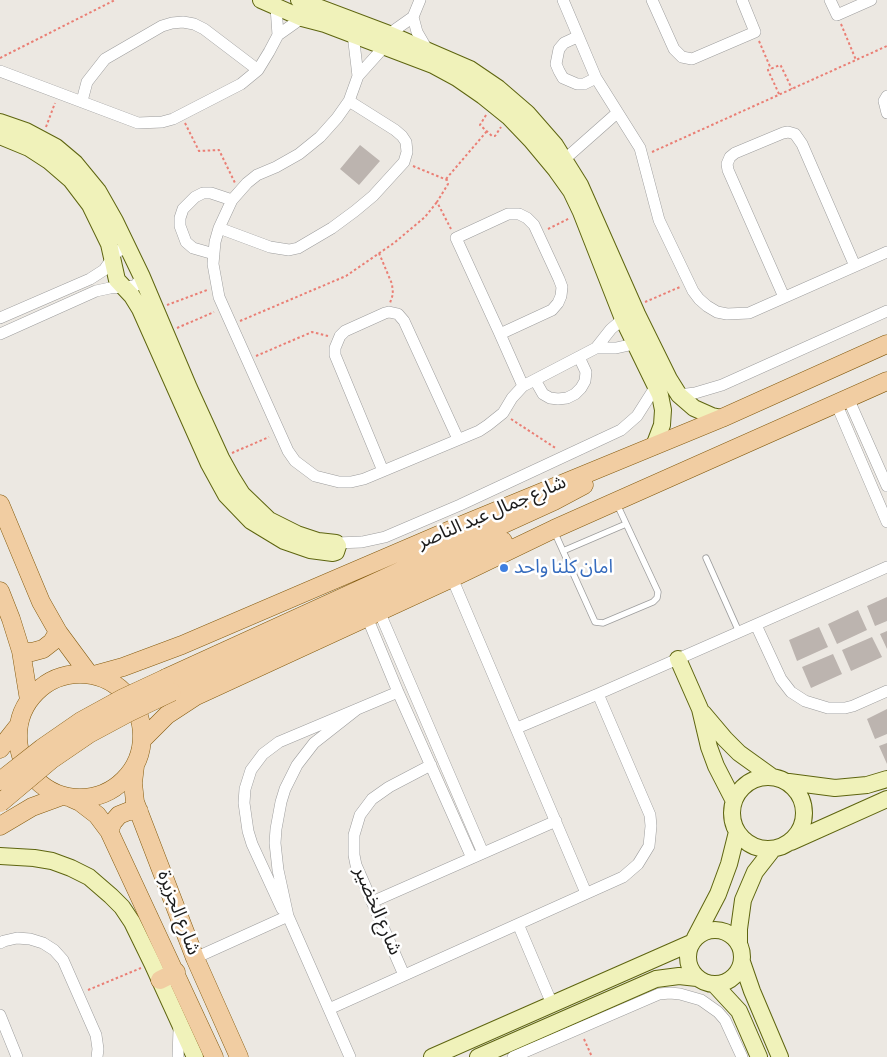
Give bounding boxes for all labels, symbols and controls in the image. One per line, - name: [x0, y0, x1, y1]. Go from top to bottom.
- street label: شارع جمال عبد الناصر: [414, 471, 570, 555]
- place label: امان كلنا واحد: [514, 557, 613, 579]
- marker: امان كلنا واحد: [498, 562, 510, 574]
- street label: شارع الخضير: [348, 863, 406, 959]
- street label: شارع الجزيرة: [151, 868, 205, 958]

